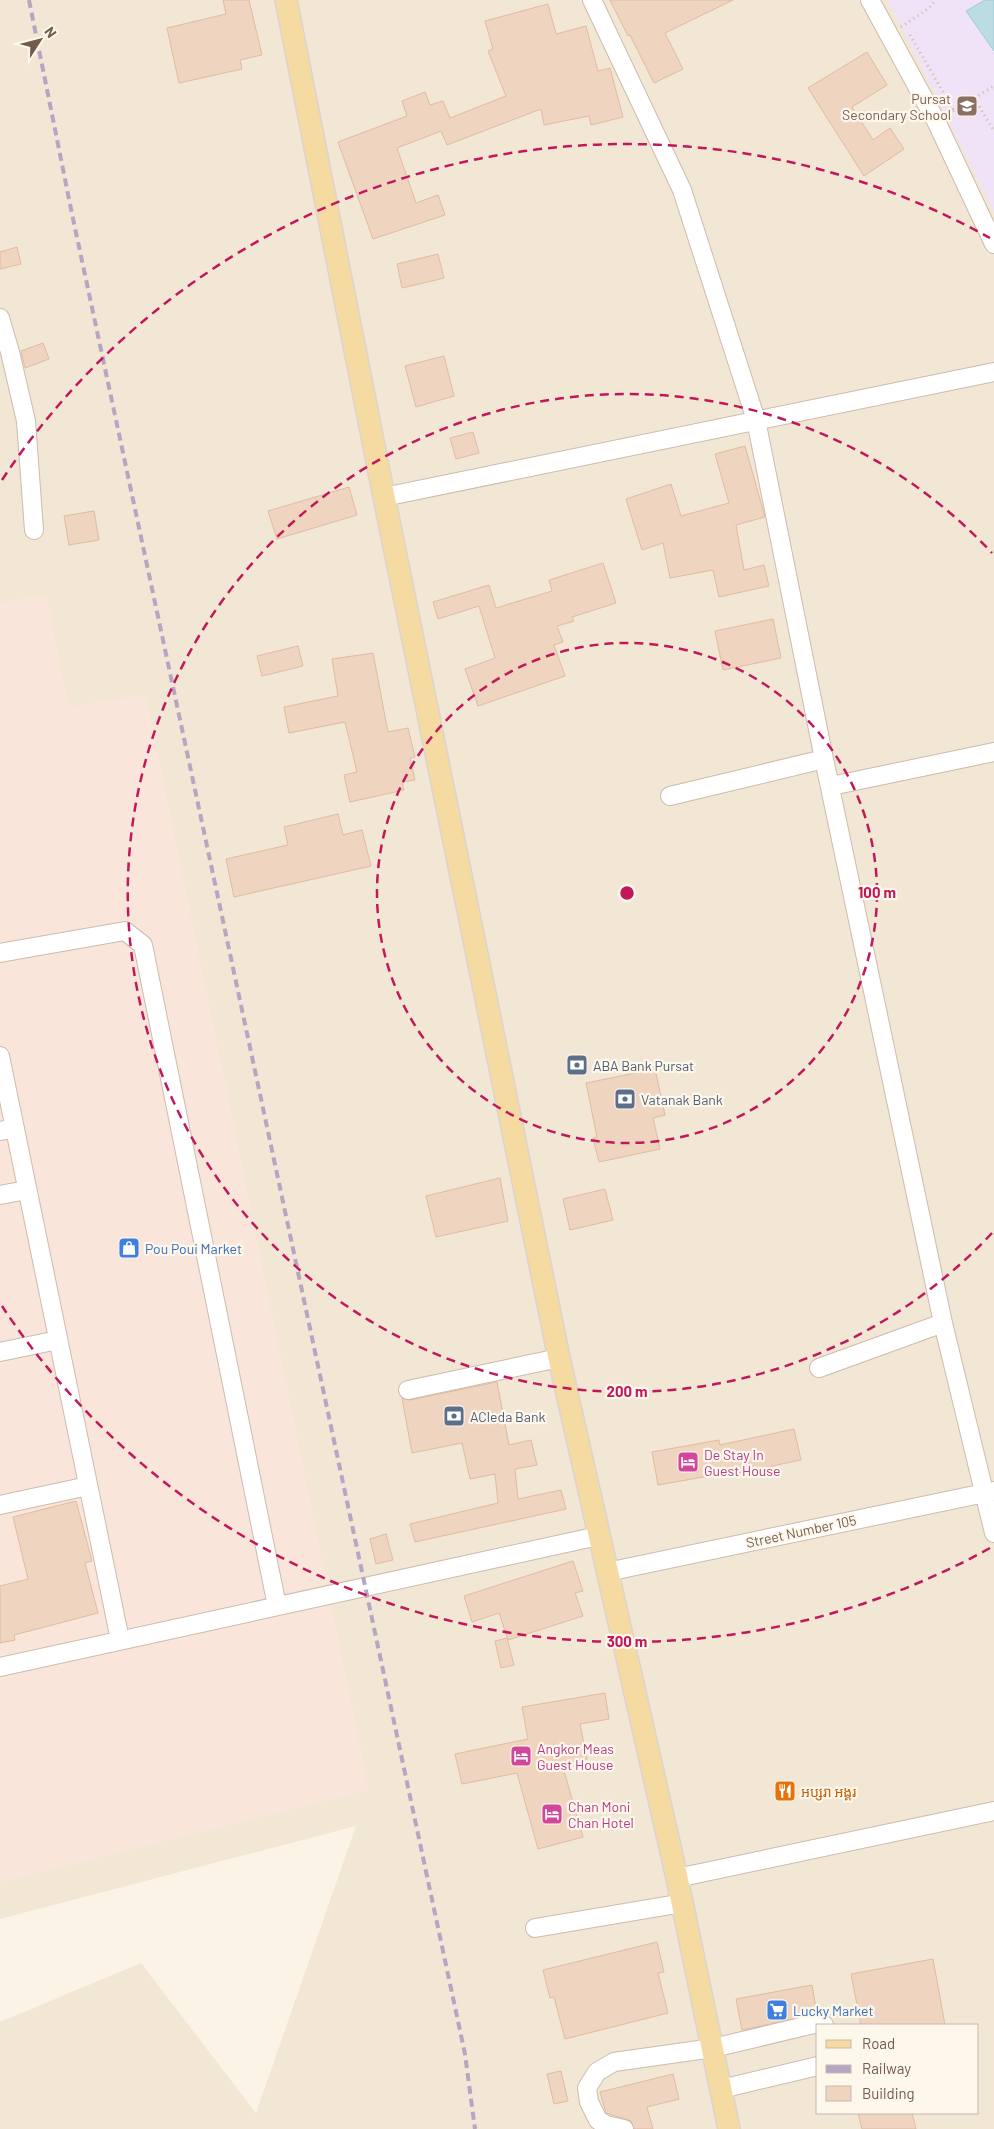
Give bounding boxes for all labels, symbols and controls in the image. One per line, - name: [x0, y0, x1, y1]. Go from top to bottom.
- north arrow: [15, 15, 65, 65]
- text: N: [41, 23, 61, 41]
- place label: Pursat Secondary School: [842, 90, 951, 123]
- school or university icon: Pursat Secondary School: [955, 94, 979, 118]
- text: 100 m: [858, 883, 896, 901]
- centre of rings: [618, 884, 636, 902]
- bank icon: ABA Bank Pursat: [565, 1053, 589, 1077]
- place label: ABA Bank Pursat: [593, 1057, 694, 1074]
- bank icon: Vatanak Bank: [613, 1087, 637, 1111]
- place label: Vatanak Bank: [641, 1091, 723, 1108]
- shop icon: Pou Poui Market: [117, 1236, 141, 1260]
- place label: Pou Poui Market: [145, 1240, 242, 1257]
- text: 200 m: [606, 1382, 648, 1400]
- bank icon: ACleda Bank: [442, 1404, 466, 1428]
- place label: ACleda Bank: [470, 1408, 546, 1425]
- place label: De Stay In Guest House: [704, 1446, 781, 1479]
- hotel icon: De Stay In Guest House: [676, 1450, 700, 1474]
- street label: Street Number 105: [744, 1511, 858, 1551]
- text: 300 m: [607, 1632, 647, 1650]
- place label: Angkor Meas Guest House: [537, 1740, 614, 1773]
- hotel icon: Angkor Meas Guest House: [509, 1744, 533, 1768]
- restaurant icon: អប្សរា អង្គរ: [773, 1779, 797, 1803]
- place label: អប្សរា អង្គរ: [801, 1783, 856, 1801]
- place label: Chan Moni Chan Hotel: [568, 1798, 634, 1831]
- hotel icon: Chan Moni Chan Hotel: [540, 1802, 564, 1826]
- supermarket icon: Lucky Market: [765, 1998, 789, 2022]
- place label: Lucky Market: [793, 2002, 873, 2019]
- legend: [816, 2024, 979, 2114]
- text: Road: [862, 2034, 895, 2052]
- text: Railway: [862, 2059, 911, 2077]
- text: Building: [862, 2084, 915, 2102]

